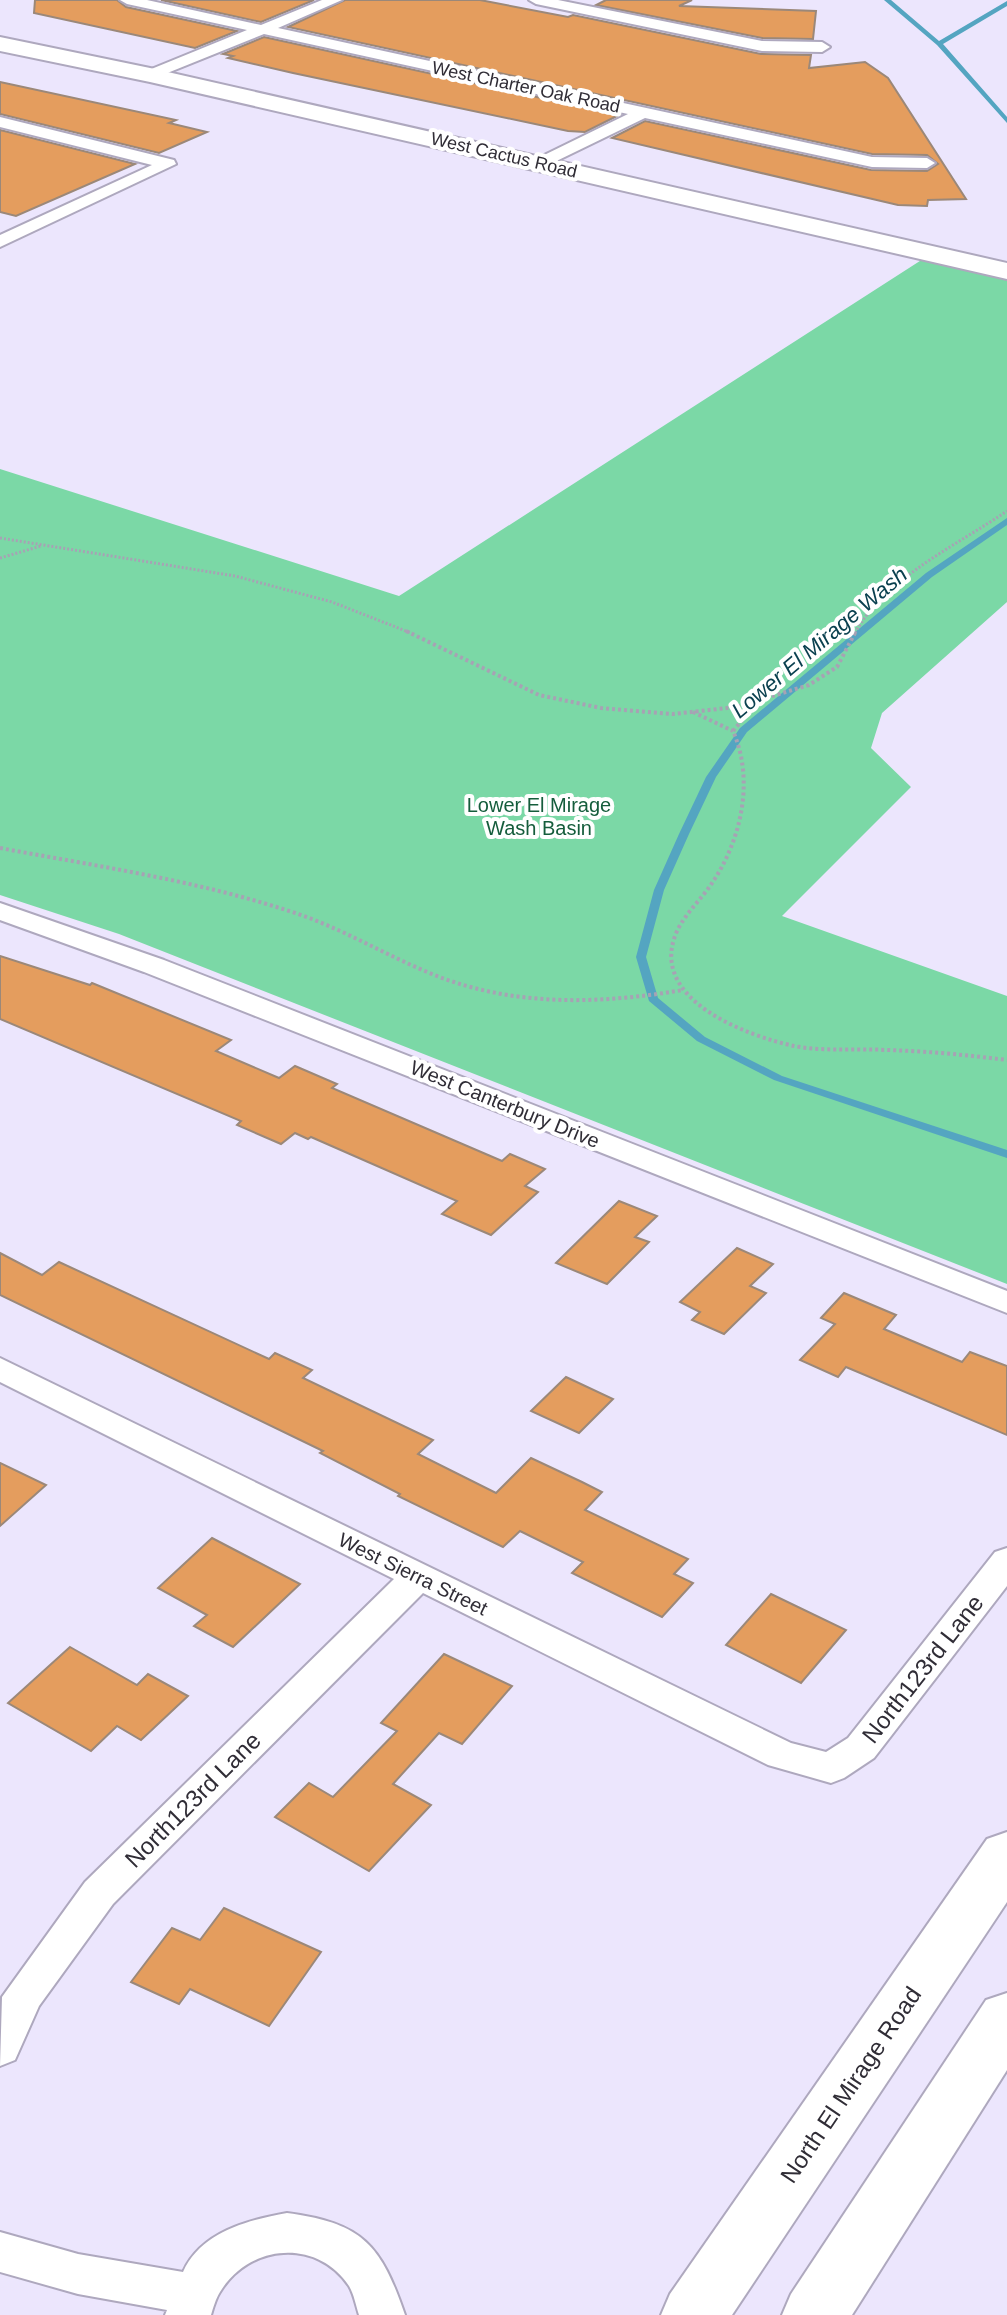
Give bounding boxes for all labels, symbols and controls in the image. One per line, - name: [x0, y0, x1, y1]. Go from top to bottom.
- street label: West Charter Oak Road: [430, 57, 622, 117]
- street label: West Cactus Road: [429, 128, 579, 182]
- water label: Lower El Mirage Wash: [727, 562, 912, 723]
- park label: Lower El Mirage Wash Basin: [467, 794, 611, 839]
- street label: West Canterbury Drive: [407, 1056, 603, 1152]
- street label: West Sierra Street: [335, 1528, 491, 1620]
- street label: North123rd Lane: [857, 1589, 989, 1748]
- street label: North123rd Lane: [119, 1726, 266, 1873]
- street label: North El Mirage Road: [775, 1982, 926, 2188]

